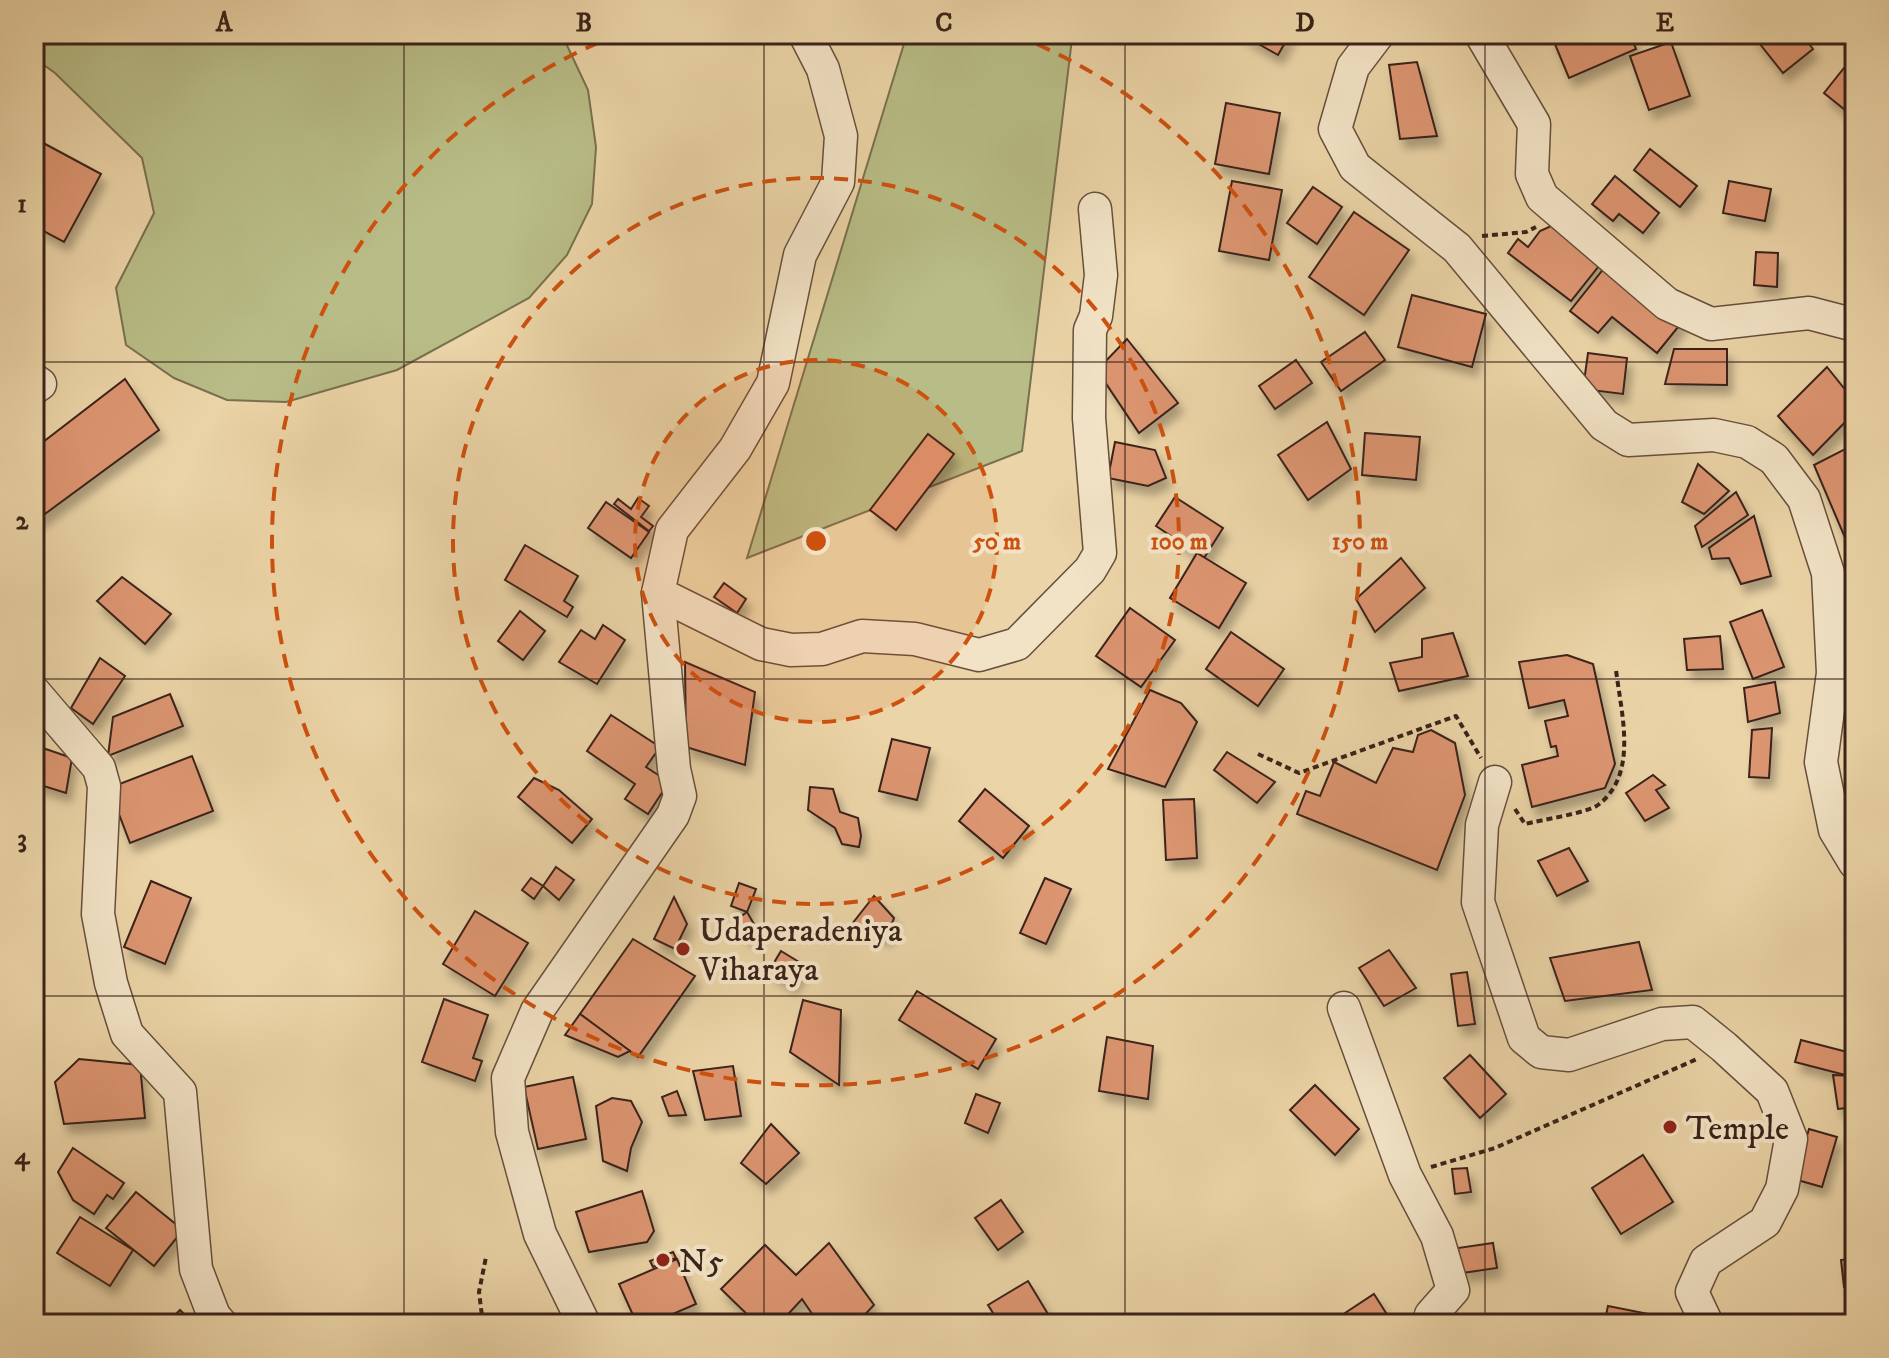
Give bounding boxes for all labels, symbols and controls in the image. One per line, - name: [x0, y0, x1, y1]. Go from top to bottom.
- text: A: [215, 7, 234, 40]
- text: B: [576, 7, 592, 40]
- text: C: [935, 7, 953, 40]
- text: D: [1295, 7, 1315, 40]
- text: E: [1656, 7, 1674, 40]
- text: 1: [17, 188, 27, 221]
- text: 2: [16, 505, 30, 538]
- centre of rings: [802, 527, 830, 555]
- text: 50 m: [972, 527, 1021, 557]
- text: 100 m: [1150, 527, 1208, 557]
- text: 150 m: [1332, 527, 1388, 557]
- text: 3: [17, 823, 27, 856]
- place label: Udaperadeniya Viharaya: [698, 910, 903, 991]
- marker: Udaperadeniya Viharaya: [674, 940, 692, 958]
- place label: Temple: [1686, 1108, 1789, 1150]
- marker: Temple: [1661, 1118, 1679, 1136]
- text: 4: [15, 1140, 31, 1173]
- place label: N5: [679, 1241, 724, 1283]
- marker: N5: [654, 1251, 672, 1269]

